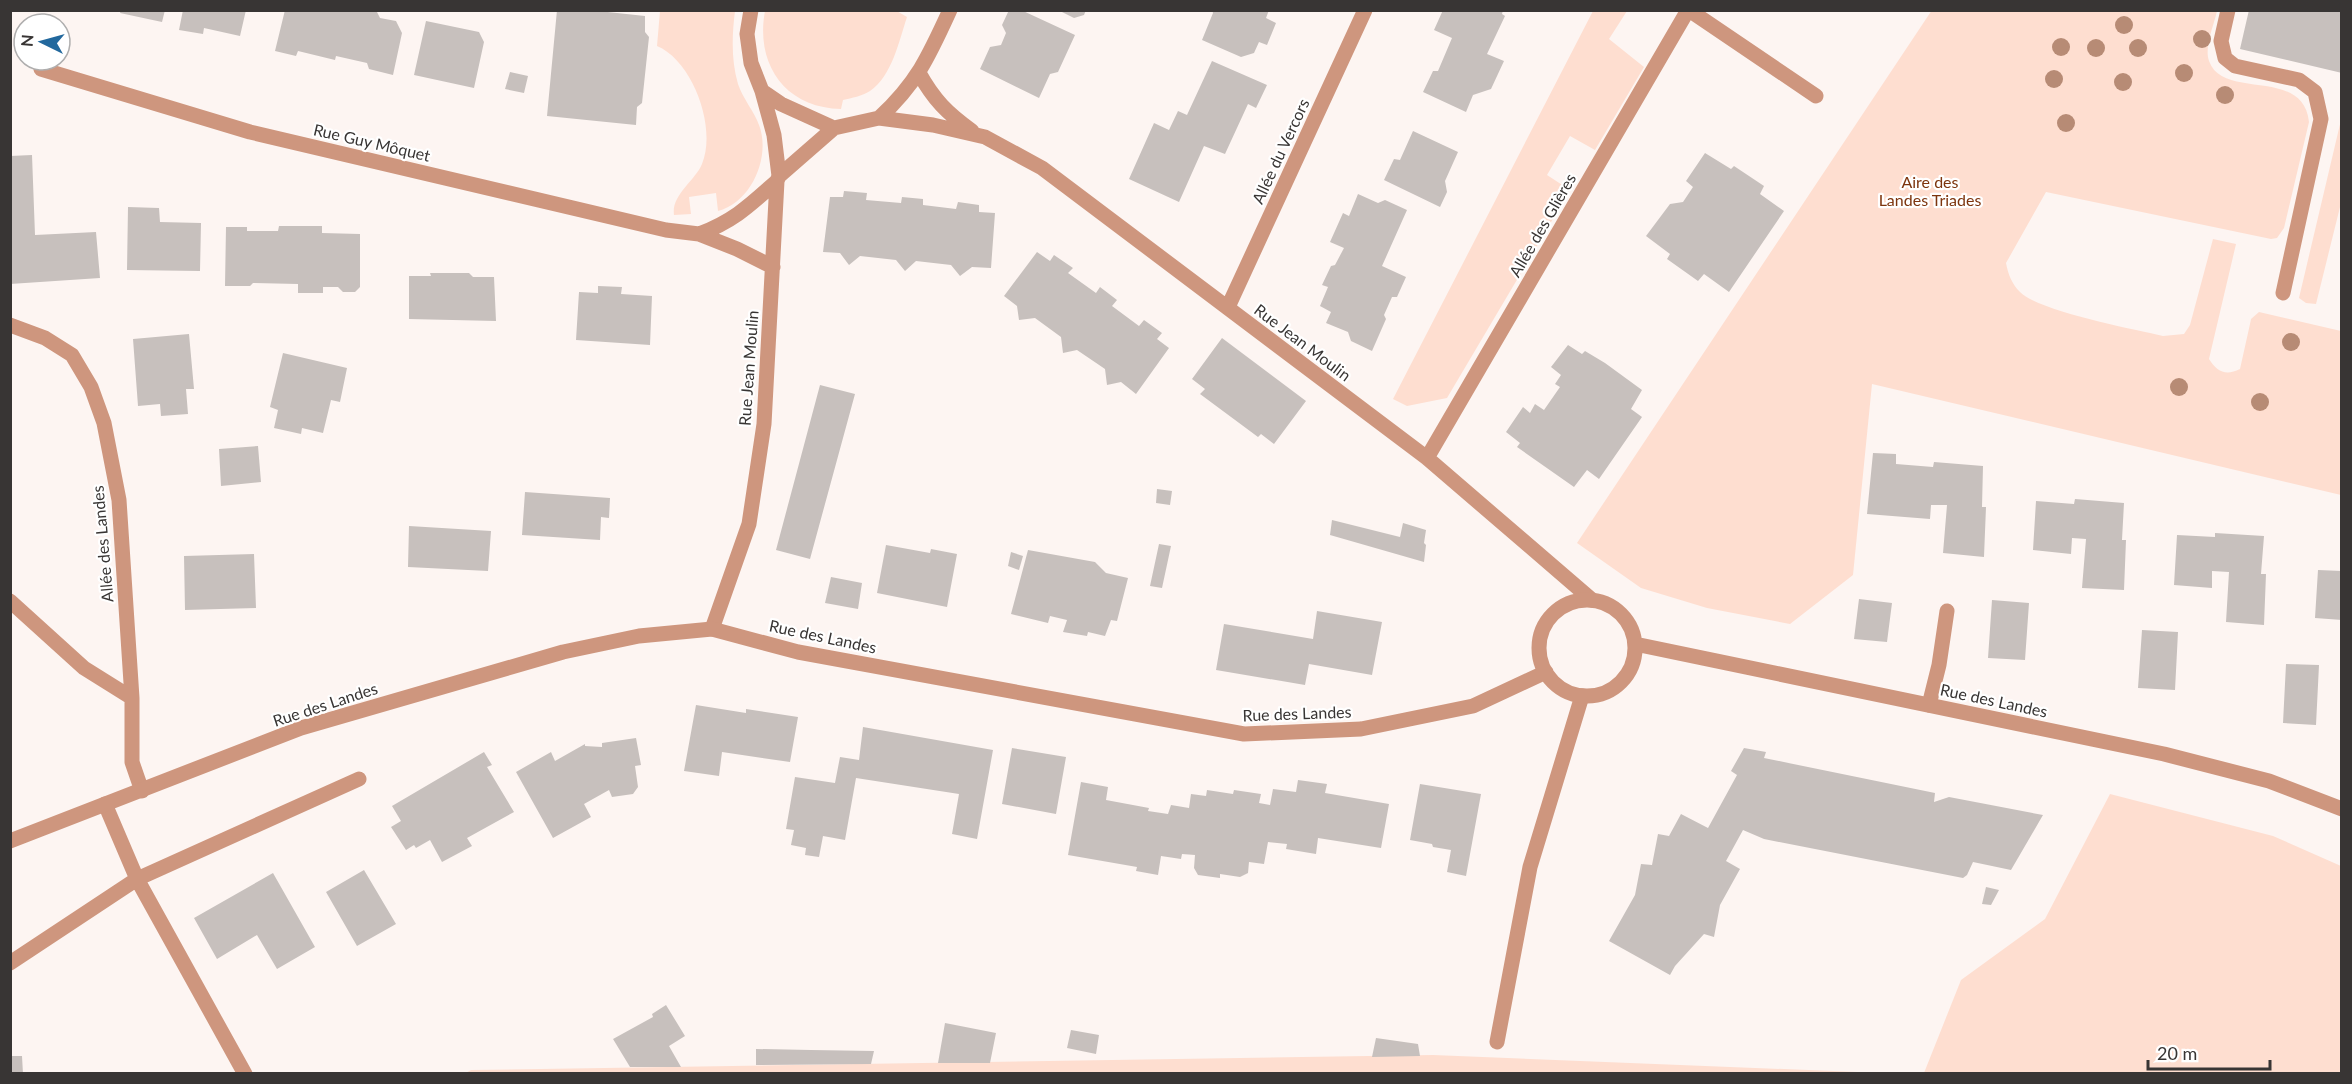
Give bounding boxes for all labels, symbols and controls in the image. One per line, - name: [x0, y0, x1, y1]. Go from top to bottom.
- north arrow: [12, 12, 72, 72]
- text: N: [17, 34, 37, 48]
- street label: Allée du Vercors: [1247, 95, 1313, 206]
- street label: Rue Guy Môquet: [312, 119, 432, 165]
- street label: Allée des Glières: [1505, 170, 1579, 280]
- park label: Aire des Landes Triades: [1879, 172, 1981, 209]
- street label: Rue Jean Moulin: [1251, 300, 1355, 384]
- street label: Rue Jean Moulin: [734, 310, 762, 426]
- street label: Allée des Landes: [87, 485, 117, 603]
- street label: Rue des Landes: [768, 615, 878, 657]
- street label: Rue des Landes: [270, 678, 380, 730]
- street label: Rue des Landes: [1939, 679, 2049, 721]
- street label: Rue des Landes: [1242, 702, 1352, 724]
- scale bar: [2148, 1033, 2270, 1071]
- text: 20 m: [2157, 1042, 2197, 1064]

